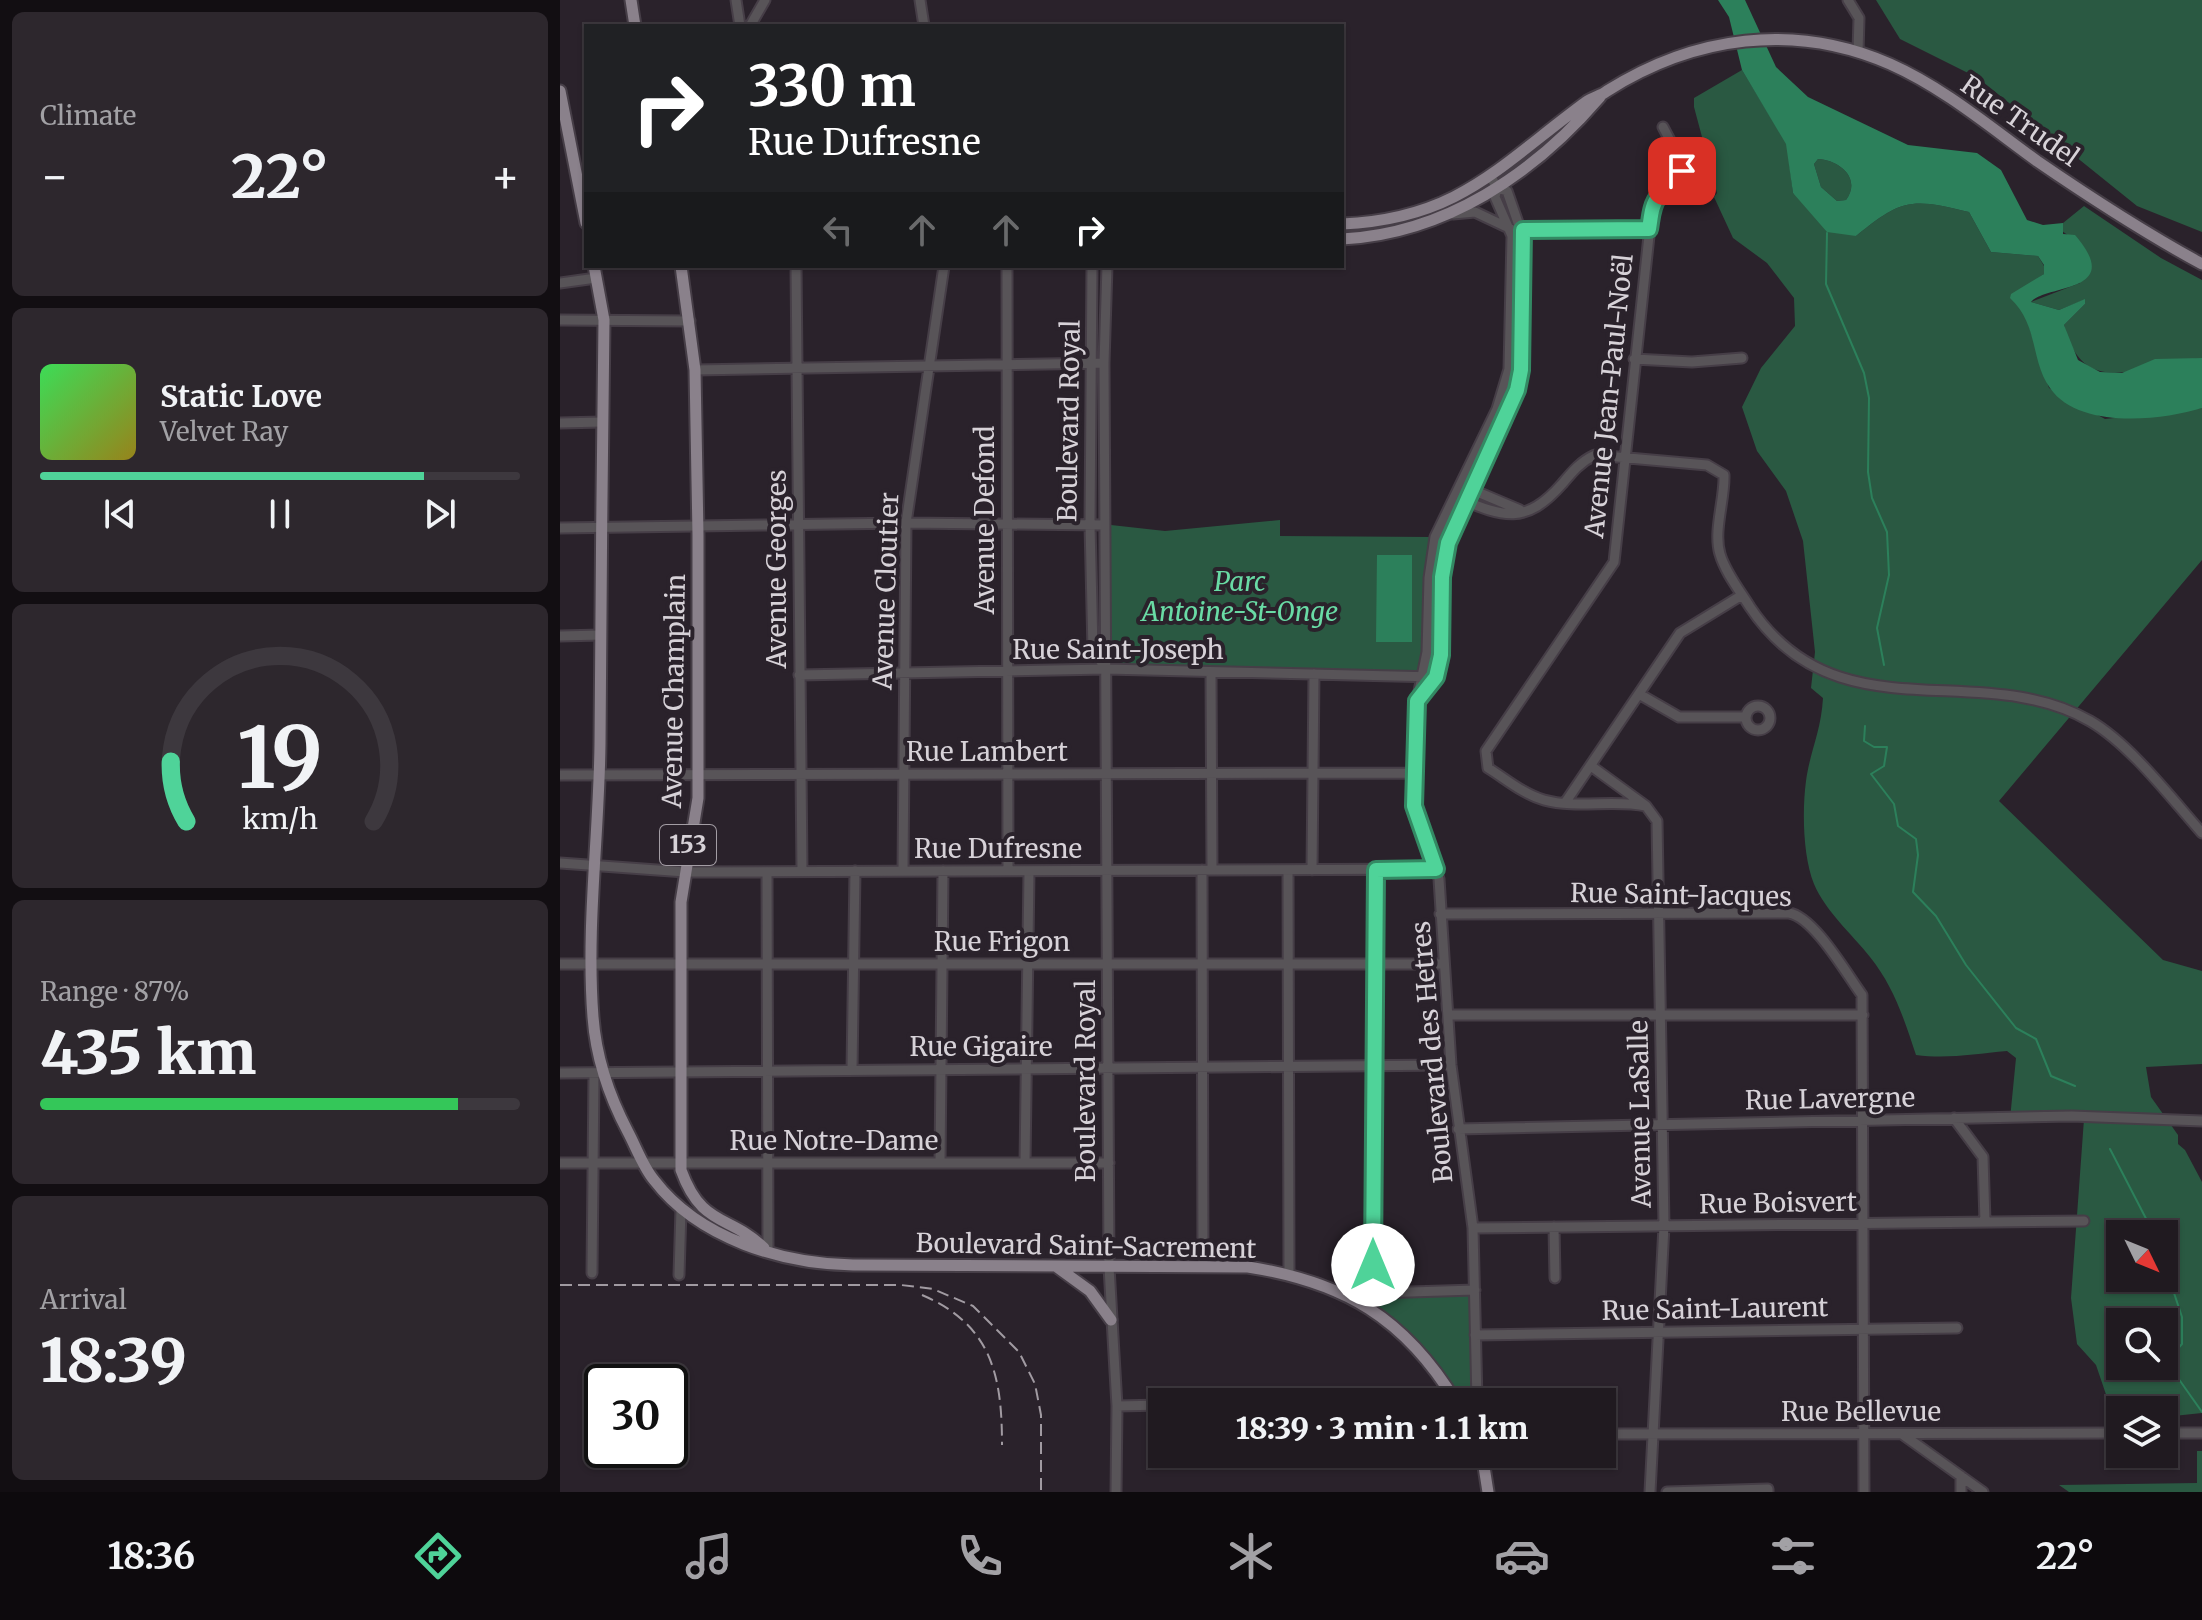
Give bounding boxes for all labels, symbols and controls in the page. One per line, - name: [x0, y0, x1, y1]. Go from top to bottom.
- text: 330 m: [748, 51, 916, 121]
- icon: right: [616, 56, 720, 160]
- street label: Rue Trudel: [1955, 68, 2086, 173]
- text: Climate: [40, 99, 136, 132]
- text: Rue Dufresne: [748, 120, 981, 165]
- pin: [1648, 137, 1716, 205]
- text: 22°: [231, 139, 329, 214]
- text: −: [40, 149, 69, 204]
- text: +: [491, 149, 520, 204]
- icon: arrive: [1660, 149, 1704, 193]
- icon: left: [816, 208, 860, 252]
- icon: ahead: [900, 208, 944, 252]
- icon: ahead: [984, 208, 1028, 252]
- icon: right: [1068, 208, 1112, 252]
- street label: Avenue Jean-Paul-Noël: [1577, 252, 1640, 541]
- street label: Boulevard Royal: [1050, 319, 1087, 522]
- text: Static Love: [160, 377, 322, 415]
- text: Velvet Ray: [160, 415, 288, 448]
- street label: Avenue Defond: [968, 425, 1001, 615]
- street label: Avenue Georges: [760, 469, 793, 670]
- street label: Avenue Cloutier: [866, 491, 905, 691]
- icon: previous: [98, 492, 142, 536]
- icon: pause: [258, 492, 302, 536]
- icon: next: [418, 492, 462, 536]
- park label: Parc Antoine-St-Onge: [1140, 565, 1338, 628]
- street label: Avenue Champlain: [655, 574, 692, 809]
- street label: Rue Saint-Joseph: [1012, 633, 1224, 666]
- text: 19: [237, 706, 323, 811]
- street label: Rue Lambert: [906, 735, 1068, 768]
- text: km/h: [242, 801, 318, 837]
- road number: 153: [660, 825, 716, 865]
- street label: Rue Dufresne: [914, 832, 1082, 865]
- street label: Rue Saint-Jacques: [1570, 876, 1792, 913]
- street label: Boulevard des Hetres: [1404, 920, 1459, 1185]
- street label: Rue Frigon: [934, 925, 1070, 958]
- text: Range · 87%: [40, 975, 190, 1008]
- street label: Boulevard Royal: [1069, 980, 1102, 1182]
- text: 435 km: [40, 1015, 256, 1090]
- street label: Avenue LaSalle: [1621, 1020, 1658, 1209]
- street label: Rue Gigaire: [909, 1030, 1053, 1063]
- street label: Rue Lavergne: [1744, 1081, 1915, 1116]
- street label: Rue Notre-Dame: [730, 1124, 938, 1157]
- street label: Rue Boisvert: [1699, 1185, 1857, 1220]
- north arrow: [2106, 1220, 2178, 1292]
- map controls: [2106, 1220, 2178, 1468]
- position arrow: [1331, 1223, 1415, 1307]
- street label: Boulevard Saint-Sacrement: [915, 1226, 1257, 1265]
- text: Arrival: [40, 1283, 127, 1316]
- street label: Rue Saint-Laurent: [1601, 1290, 1829, 1327]
- button: search: [2106, 1308, 2178, 1380]
- text: 18:39: [40, 1323, 187, 1398]
- speed limit sign: 30: [584, 1364, 688, 1468]
- street label: Rue Bellevue: [1781, 1395, 1941, 1428]
- button: layers: [2106, 1396, 2178, 1468]
- text: 18:39 · 3 min · 1.1 km: [1236, 1409, 1528, 1447]
- icon: directions: [410, 1528, 466, 1584]
- icon: music: [681, 1528, 737, 1584]
- icon: phone: [952, 1528, 1008, 1584]
- icon: climate: [1223, 1528, 1279, 1584]
- icon: car: [1494, 1528, 1550, 1584]
- icon: filters: [1765, 1528, 1821, 1584]
- text: 18:36: [107, 1534, 195, 1579]
- text: 22°: [2036, 1534, 2094, 1579]

